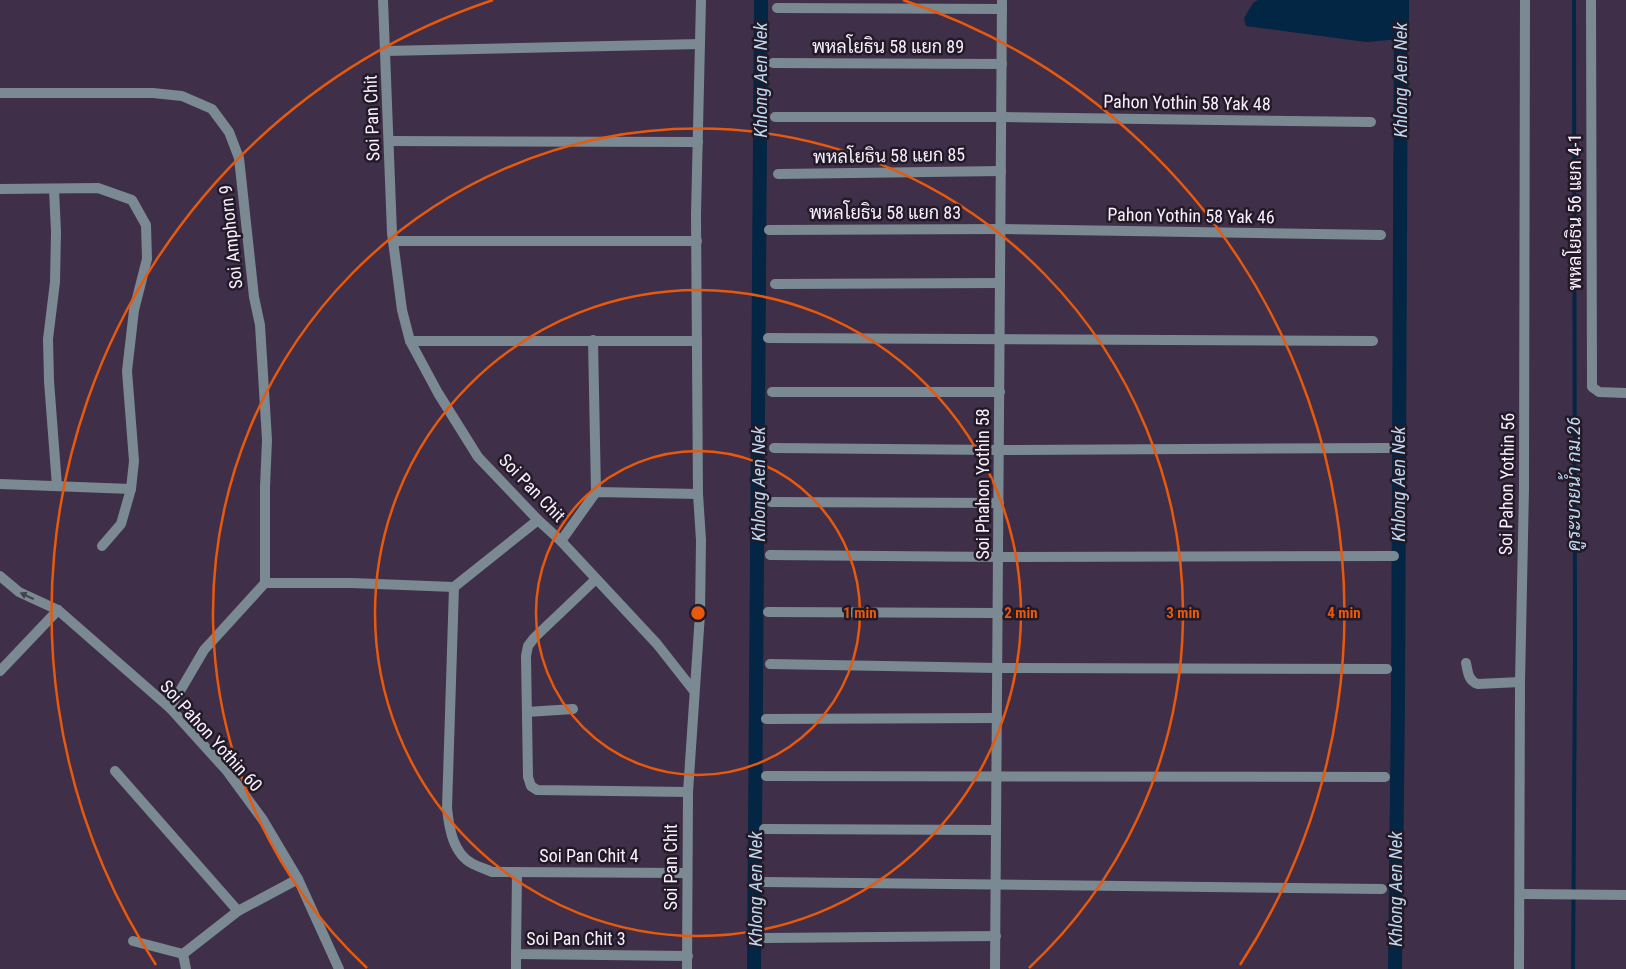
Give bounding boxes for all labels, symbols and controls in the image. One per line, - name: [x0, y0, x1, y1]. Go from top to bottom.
- water label: Khlong Aen Nek: [749, 21, 772, 138]
- water label: Khlong Aen Nek: [1389, 21, 1412, 138]
- street label: พหลโยธิน 58 แยก 89: [812, 34, 964, 57]
- street label: Soi Pan Chit: [360, 75, 384, 162]
- street label: Pahon Yothin 58 Yak 48: [1103, 91, 1271, 114]
- street label: พหลโยธิน 56 แยก 4-1: [1562, 134, 1585, 290]
- street label: พหลโยธิน 58 แยก 85: [813, 142, 965, 167]
- street label: Soi Amphorn 9: [215, 184, 246, 290]
- street label: พหลโยธิน 58 แยก 83: [809, 200, 961, 223]
- street label: Pahon Yothin 58 Yak 46: [1107, 204, 1275, 227]
- street label: Soi Phahon Yothin 58: [972, 408, 993, 560]
- street label: Soi Pahon Yothin 56: [1495, 413, 1518, 555]
- water label: คูระบายน้ำ กม.26: [1558, 417, 1587, 551]
- water label: Khlong Aen Nek: [747, 425, 770, 542]
- water label: Khlong Aen Nek: [1387, 425, 1410, 542]
- street label: Soi Pan Chit: [495, 449, 570, 526]
- one-way arrow: [20, 591, 34, 599]
- centre of rings: [689, 604, 707, 622]
- text: 1 min: [843, 604, 877, 622]
- text: 2 min: [1004, 604, 1038, 622]
- text: 3 min: [1166, 604, 1200, 622]
- text: 4 min: [1327, 604, 1361, 622]
- street label: Soi Pahon Yothin 60: [156, 676, 267, 796]
- street label: Soi Pan Chit: [660, 824, 681, 910]
- water label: Khlong Aen Nek: [744, 830, 767, 947]
- water label: Khlong Aen Nek: [1384, 830, 1407, 947]
- street label: Soi Pan Chit 4: [539, 845, 639, 866]
- street label: Soi Pan Chit 3: [526, 928, 626, 949]

